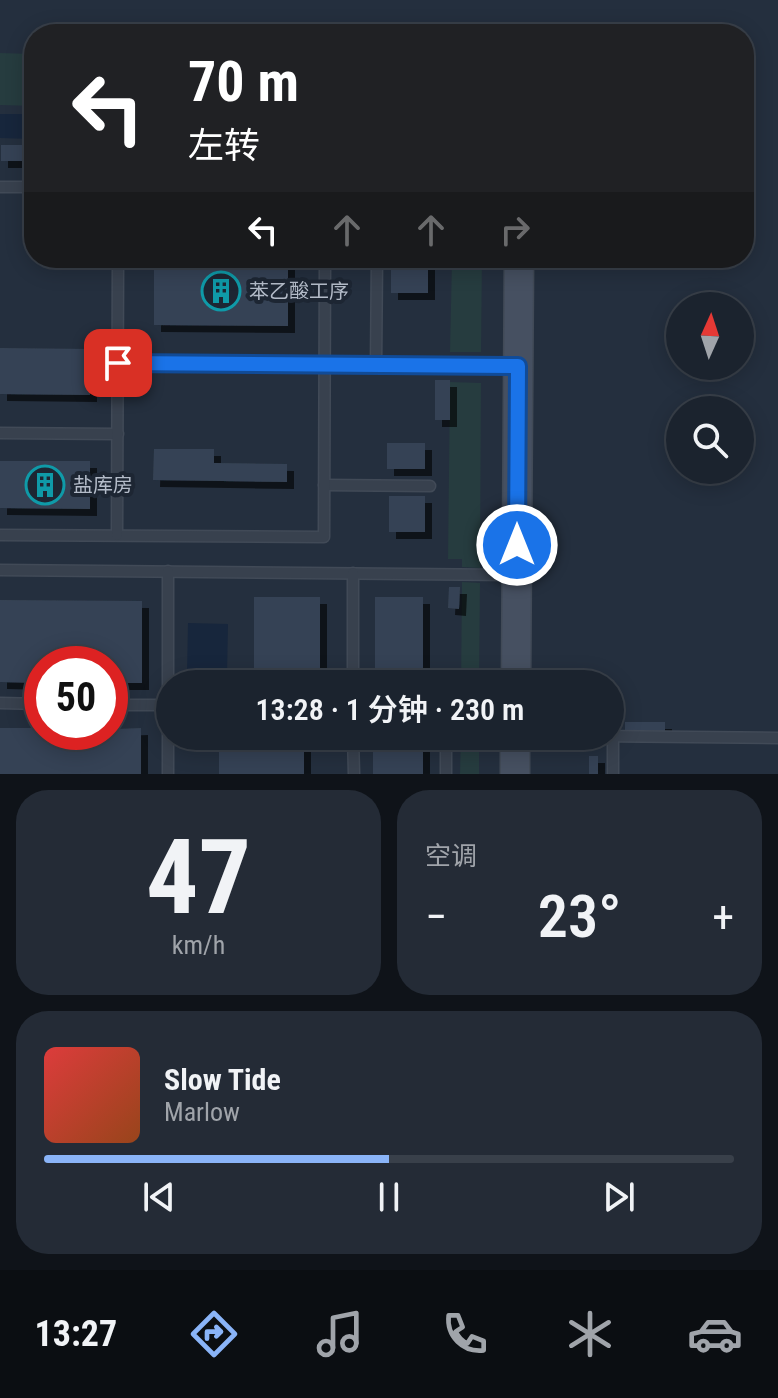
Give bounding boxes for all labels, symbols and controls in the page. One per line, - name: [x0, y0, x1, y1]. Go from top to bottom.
- text: 70 m: [188, 49, 299, 115]
- icon: left: [56, 56, 160, 160]
- text: 左转: [188, 125, 260, 167]
- icon: left: [241, 208, 285, 252]
- icon: ahead: [325, 208, 369, 252]
- icon: ahead: [409, 208, 453, 252]
- icon: right: [493, 208, 537, 252]
- building icon: 苯乙酸工序: [200, 270, 242, 312]
- place label: 苯乙酸工序: [249, 279, 349, 303]
- north arrow: [666, 292, 754, 380]
- map controls: [666, 292, 754, 484]
- pin: [84, 329, 152, 397]
- icon: arrive: [96, 341, 140, 385]
- button: search: [666, 396, 754, 484]
- building icon: 盐库房: [24, 464, 66, 506]
- place label: 盐库房: [73, 473, 133, 497]
- position arrow: [475, 503, 559, 587]
- speed limit sign: 50: [24, 646, 128, 750]
- text: 13:28 · 1 分钟 · 230 m: [256, 692, 524, 727]
- text: 47: [146, 817, 251, 938]
- text: 空调: [425, 841, 477, 871]
- text: 23°: [538, 881, 621, 952]
- text: −: [425, 891, 447, 943]
- text: +: [712, 891, 734, 943]
- text: km/h: [172, 930, 225, 960]
- text: Slow Tide: [164, 1062, 281, 1097]
- text: Marlow: [164, 1097, 240, 1127]
- icon: previous: [137, 1175, 181, 1219]
- icon: pause: [367, 1175, 411, 1219]
- icon: next: [597, 1175, 641, 1219]
- icon: directions: [186, 1306, 242, 1362]
- icon: music: [312, 1306, 368, 1362]
- icon: phone: [437, 1306, 493, 1362]
- icon: climate: [562, 1306, 618, 1362]
- icon: car: [687, 1306, 743, 1362]
- text: 13:27: [35, 1313, 117, 1355]

